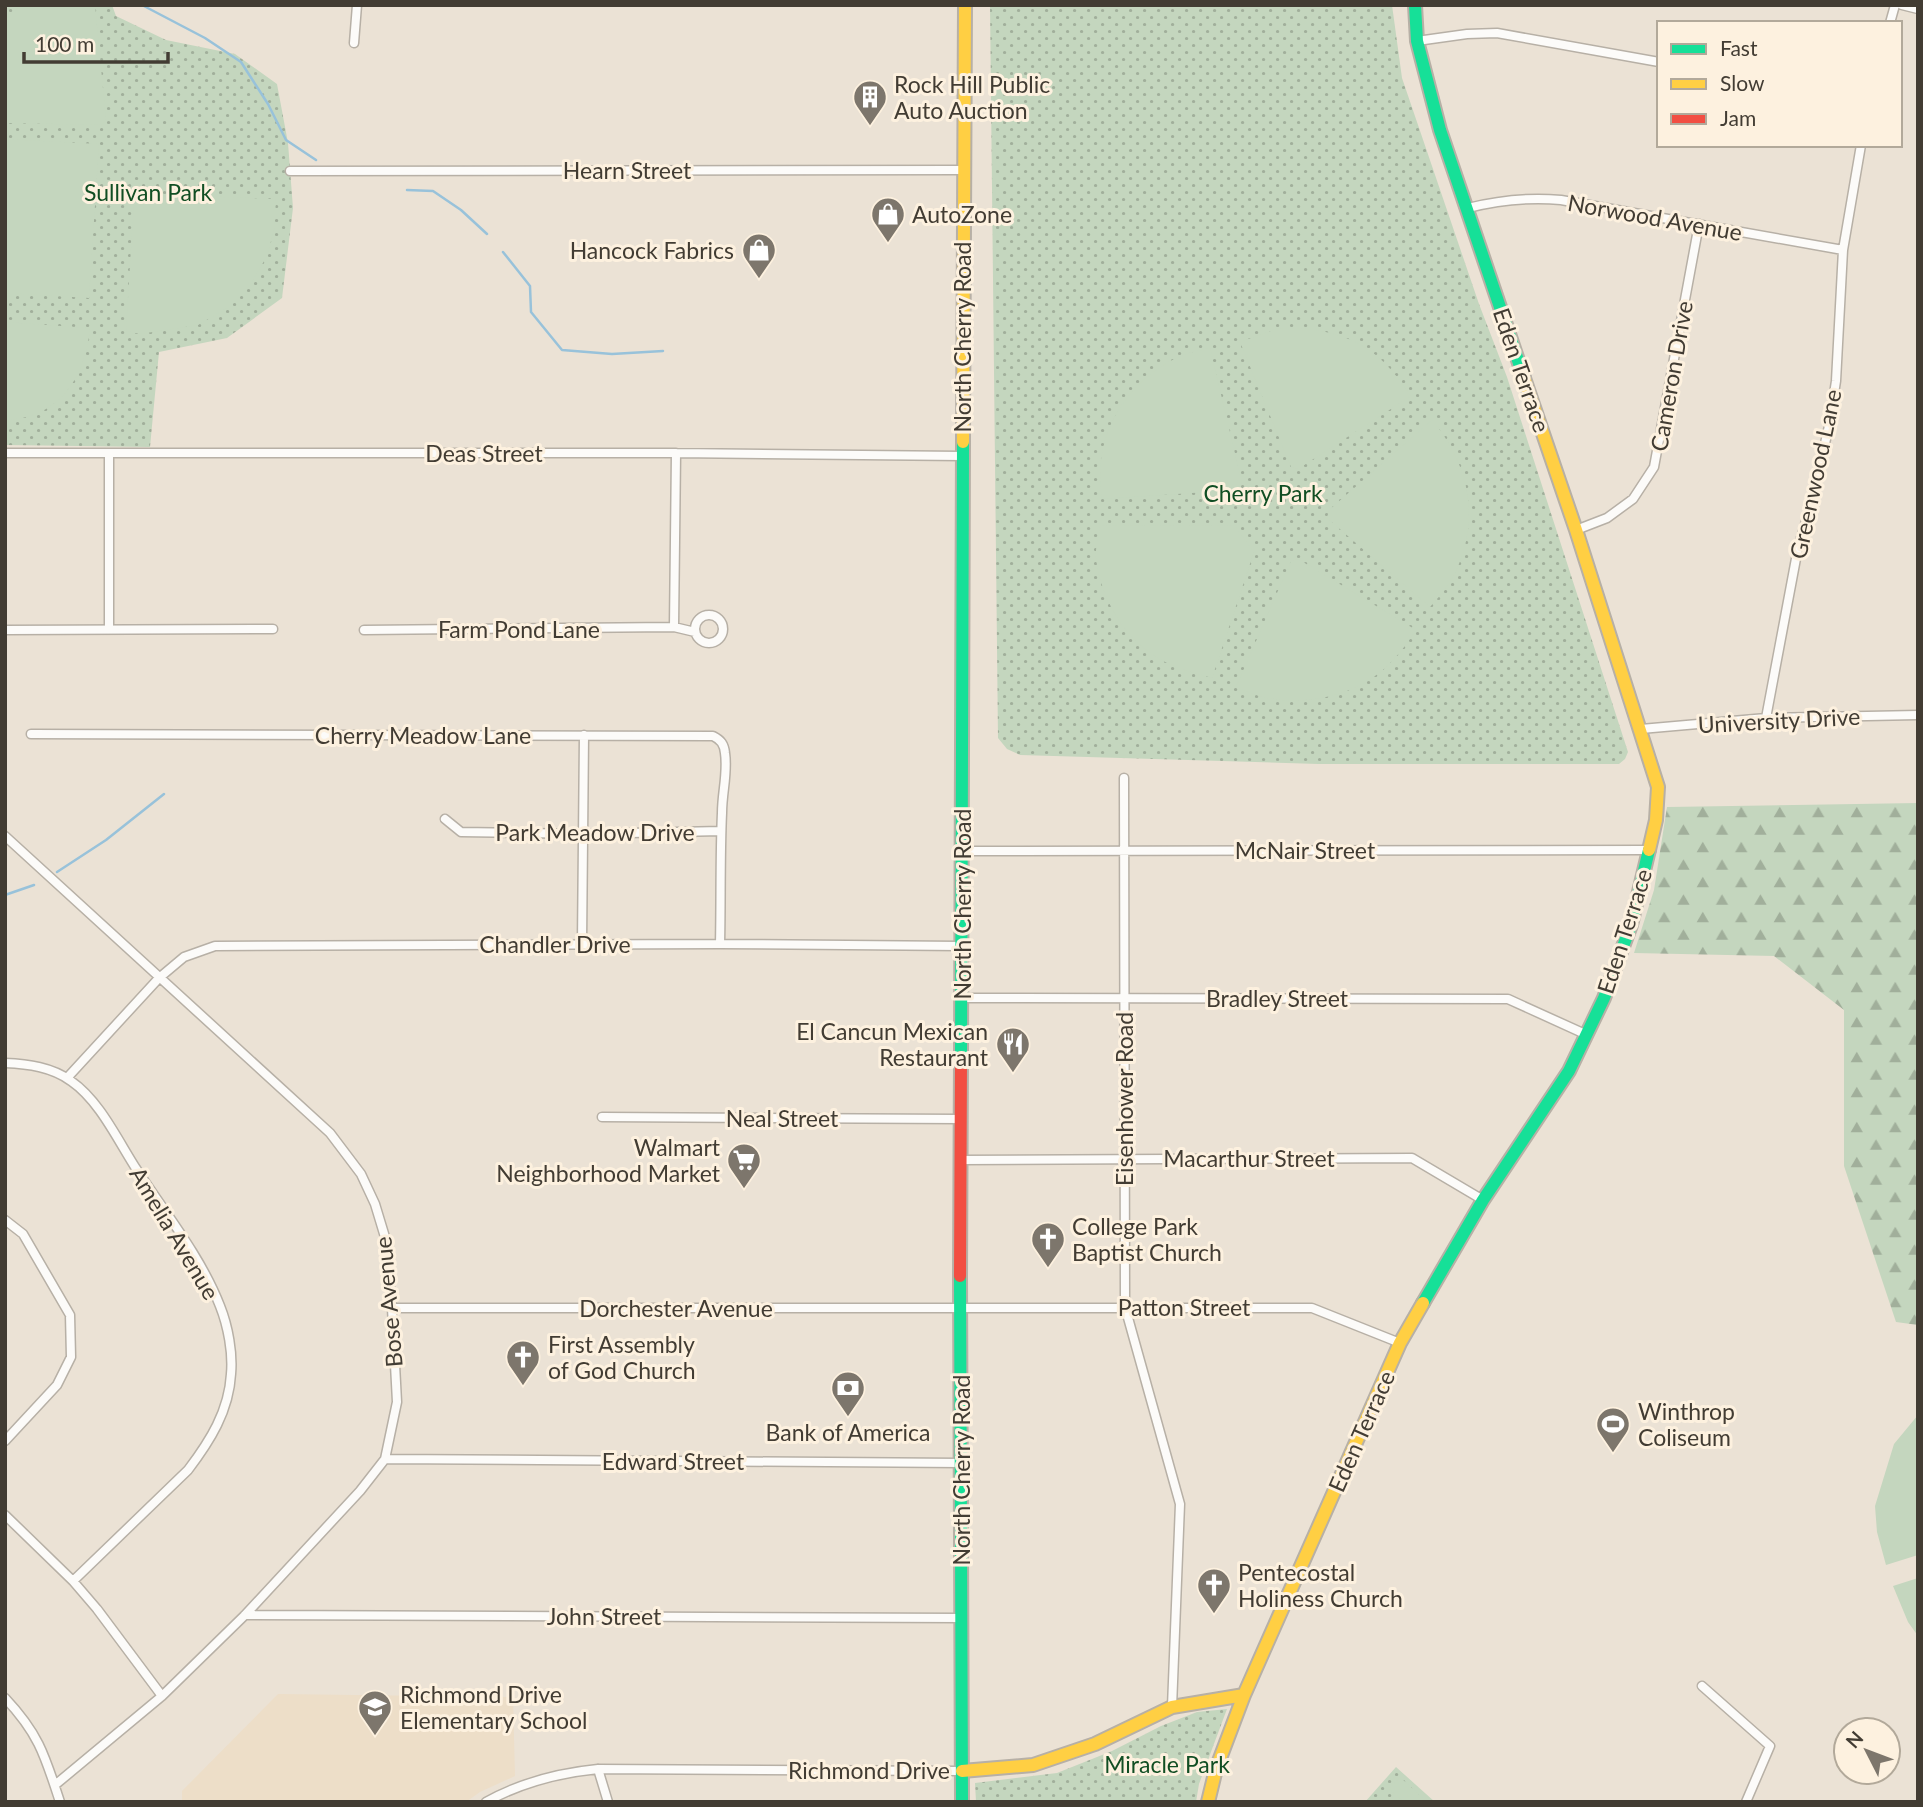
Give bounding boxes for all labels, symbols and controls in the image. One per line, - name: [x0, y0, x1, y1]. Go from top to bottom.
- scale bar: [24, 21, 168, 65]
- legend: [1657, 21, 1902, 147]
- text: 100 m: [35, 31, 94, 56]
- text: Fast: [1720, 35, 1758, 60]
- place label: Rock Hill Public Auto Auction: [894, 70, 1050, 124]
- text: Slow: [1720, 70, 1765, 95]
- building icon: Rock Hill Public Auto Auction: [851, 78, 889, 127]
- text: Jam: [1720, 105, 1756, 130]
- street label: Hearn Street: [563, 156, 692, 184]
- park label: Sullivan Park: [84, 178, 212, 206]
- street label: Norwood Avenue: [1566, 188, 1744, 246]
- shop icon: AutoZone: [869, 195, 907, 244]
- place label: AutoZone: [912, 200, 1012, 228]
- shop icon: Hancock Fabrics: [740, 231, 778, 280]
- place label: Hancock Fabrics: [570, 236, 734, 264]
- street label: North Cherry Road: [948, 242, 976, 432]
- street label: Cameron Drive: [1644, 299, 1698, 453]
- street label: Eden Terrace: [1488, 304, 1556, 436]
- street label: Greenwood Lane: [1783, 387, 1847, 561]
- street label: Deas Street: [425, 439, 543, 467]
- park label: Cherry Park: [1203, 479, 1323, 507]
- street label: Farm Pond Lane: [438, 615, 600, 643]
- street label: University Drive: [1697, 702, 1861, 738]
- street label: Cherry Meadow Lane: [315, 721, 531, 749]
- street label: North Cherry Road: [948, 809, 976, 999]
- street label: Park Meadow Drive: [495, 818, 695, 846]
- street label: McNair Street: [1235, 836, 1376, 864]
- street label: Eden Terrace: [1591, 865, 1657, 997]
- street label: Chandler Drive: [479, 930, 631, 958]
- street label: Bradley Street: [1206, 984, 1349, 1012]
- street label: Eisenhower Road: [1110, 1012, 1138, 1186]
- place label: El Cancun Mexican Restaurant: [796, 1017, 989, 1071]
- restaurant icon: El Cancun Mexican Restaurant: [994, 1025, 1032, 1074]
- street label: Neal Street: [726, 1104, 839, 1132]
- place label: Walmart Neighborhood Market: [496, 1133, 721, 1187]
- supermarket icon: Walmart Neighborhood Market: [725, 1141, 763, 1190]
- street label: Macarthur Street: [1163, 1144, 1335, 1172]
- street label: Amelia Avenue: [124, 1161, 226, 1305]
- place label: College Park Baptist Church: [1072, 1212, 1222, 1266]
- church icon: College Park Baptist Church: [1029, 1220, 1067, 1269]
- street label: Bose Avenue: [368, 1235, 408, 1369]
- street label: Patton Street: [1118, 1293, 1251, 1321]
- street label: Dorchester Avenue: [579, 1294, 773, 1322]
- place label: First Assembly of God Church: [548, 1330, 696, 1384]
- church icon: First Assembly of God Church: [504, 1338, 542, 1387]
- street label: Eden Terrace: [1322, 1366, 1400, 1496]
- bank icon: Bank of America: [829, 1369, 867, 1418]
- street label: North Cherry Road: [947, 1375, 975, 1565]
- place label: Winthrop Coliseum: [1638, 1397, 1735, 1451]
- sports icon: Winthrop Coliseum: [1594, 1405, 1632, 1454]
- place label: Bank of America: [766, 1418, 930, 1446]
- street label: Edward Street: [602, 1447, 745, 1475]
- place label: Pentecostal Holiness Church: [1238, 1558, 1403, 1612]
- church icon: Pentecostal Holiness Church: [1195, 1566, 1233, 1615]
- street label: John Street: [547, 1602, 662, 1630]
- place label: Richmond Drive Elementary School: [400, 1680, 587, 1734]
- school or university icon: Richmond Drive Elementary School: [356, 1688, 394, 1737]
- north arrow: [1832, 1716, 1902, 1786]
- text: N: [1841, 1726, 1867, 1752]
- park label: Miracle Park: [1104, 1750, 1230, 1778]
- street label: Richmond Drive: [788, 1756, 950, 1784]

